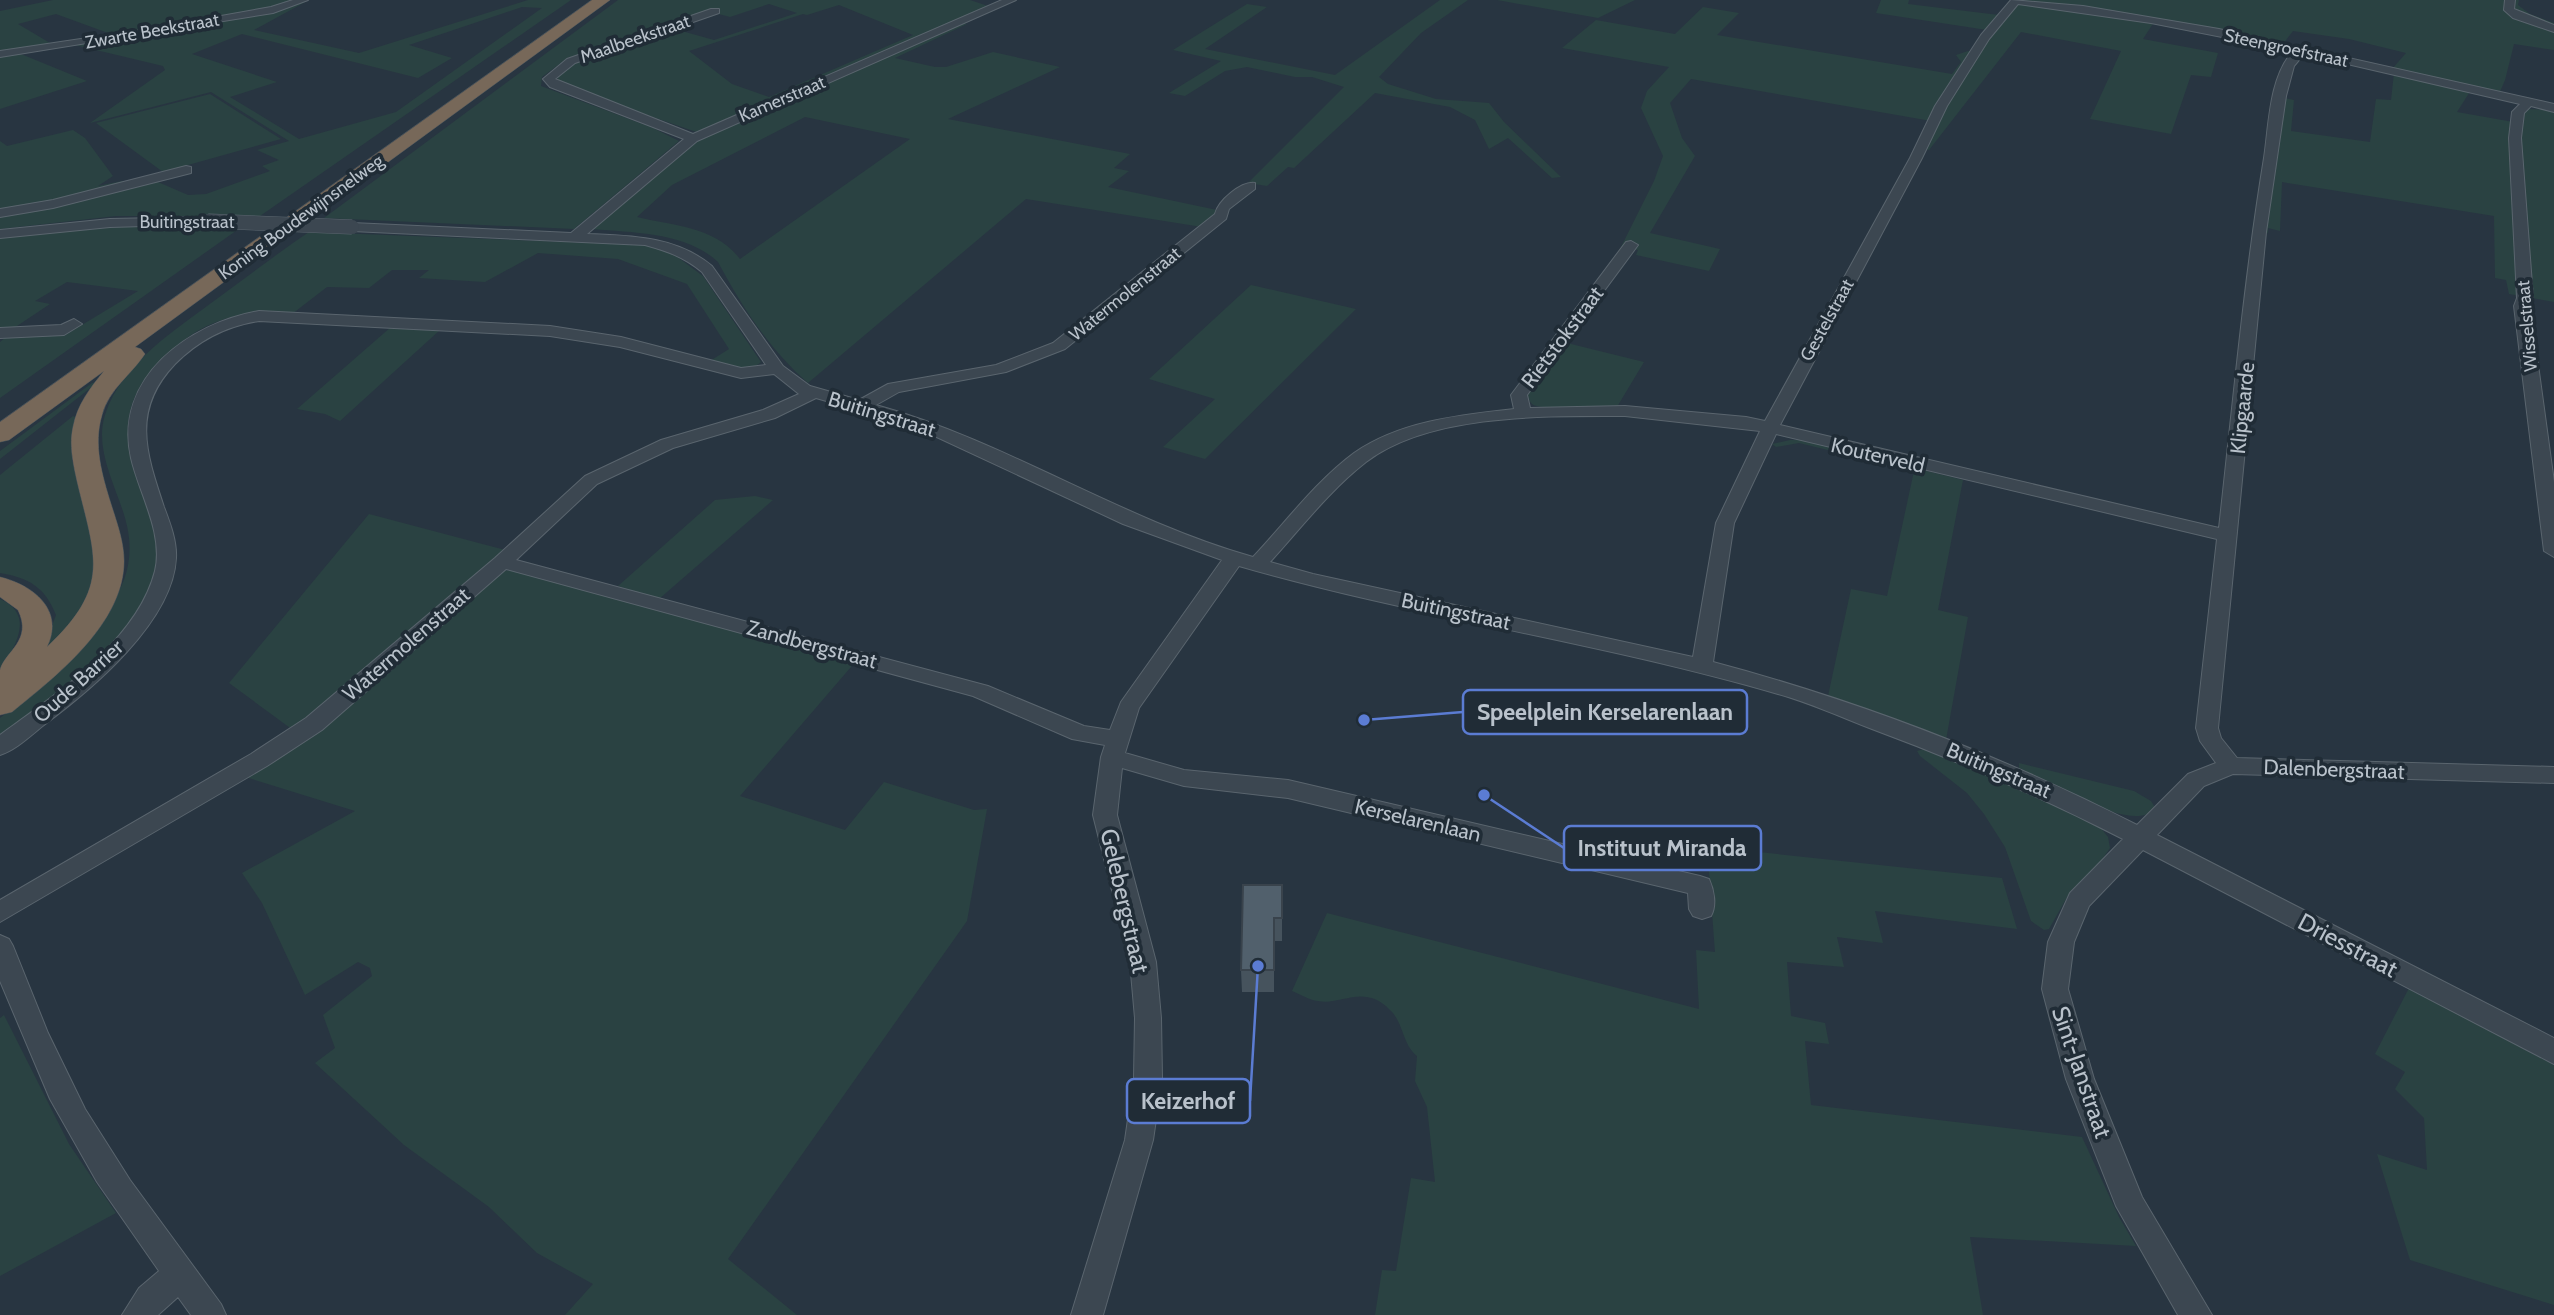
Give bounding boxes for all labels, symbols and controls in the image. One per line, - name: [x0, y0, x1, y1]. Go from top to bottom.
- street label: Zwarte Beekstraat: [83, 8, 221, 54]
- street label: Maalbeekstraat: [577, 10, 693, 68]
- street label: Steengroefstraat: [2222, 24, 2350, 72]
- street label: Kamerstraat: [735, 71, 829, 127]
- street label: Koning Boudewijnsnelweg: [214, 149, 389, 284]
- street label: Buitingstraat: [139, 211, 235, 233]
- street label: Watermolenstraat: [1065, 242, 1185, 346]
- street label: Gestelstraat: [1795, 275, 1859, 365]
- street label: Wisselstraat: [2512, 280, 2542, 372]
- street label: Rietstokstraat: [1516, 281, 1608, 393]
- street label: Klipgaarde: [2225, 361, 2259, 455]
- street label: Buitingstraat: [825, 386, 939, 442]
- street label: Kouterveld: [1829, 432, 1927, 478]
- street label: Watermolenstraat: [337, 582, 475, 706]
- street label: Buitingstraat: [1399, 587, 1513, 635]
- street label: Zandbergstraat: [744, 615, 880, 673]
- street label: Oude Barrier: [28, 634, 128, 728]
- callout: Speelplein Kerselarenlaan: [1463, 690, 1747, 734]
- text: Speelplein Kerselarenlaan: [1477, 698, 1733, 726]
- street label: Buitingstraat: [1943, 737, 2055, 803]
- street label: Dalenbergstraat: [2263, 754, 2405, 784]
- street label: Kerselarenlaan: [1352, 793, 1484, 847]
- street label: Gelebergstraat: [1094, 826, 1156, 976]
- callout: Instituut Miranda: [1564, 826, 1761, 870]
- text: Instituut Miranda: [1577, 834, 1747, 862]
- street label: Driesstraat: [2293, 907, 2403, 983]
- street label: Sint-Janstraat: [2046, 1002, 2118, 1142]
- callout: Keizerhof: [1127, 1079, 1250, 1123]
- text: Keizerhof: [1141, 1087, 1235, 1115]

